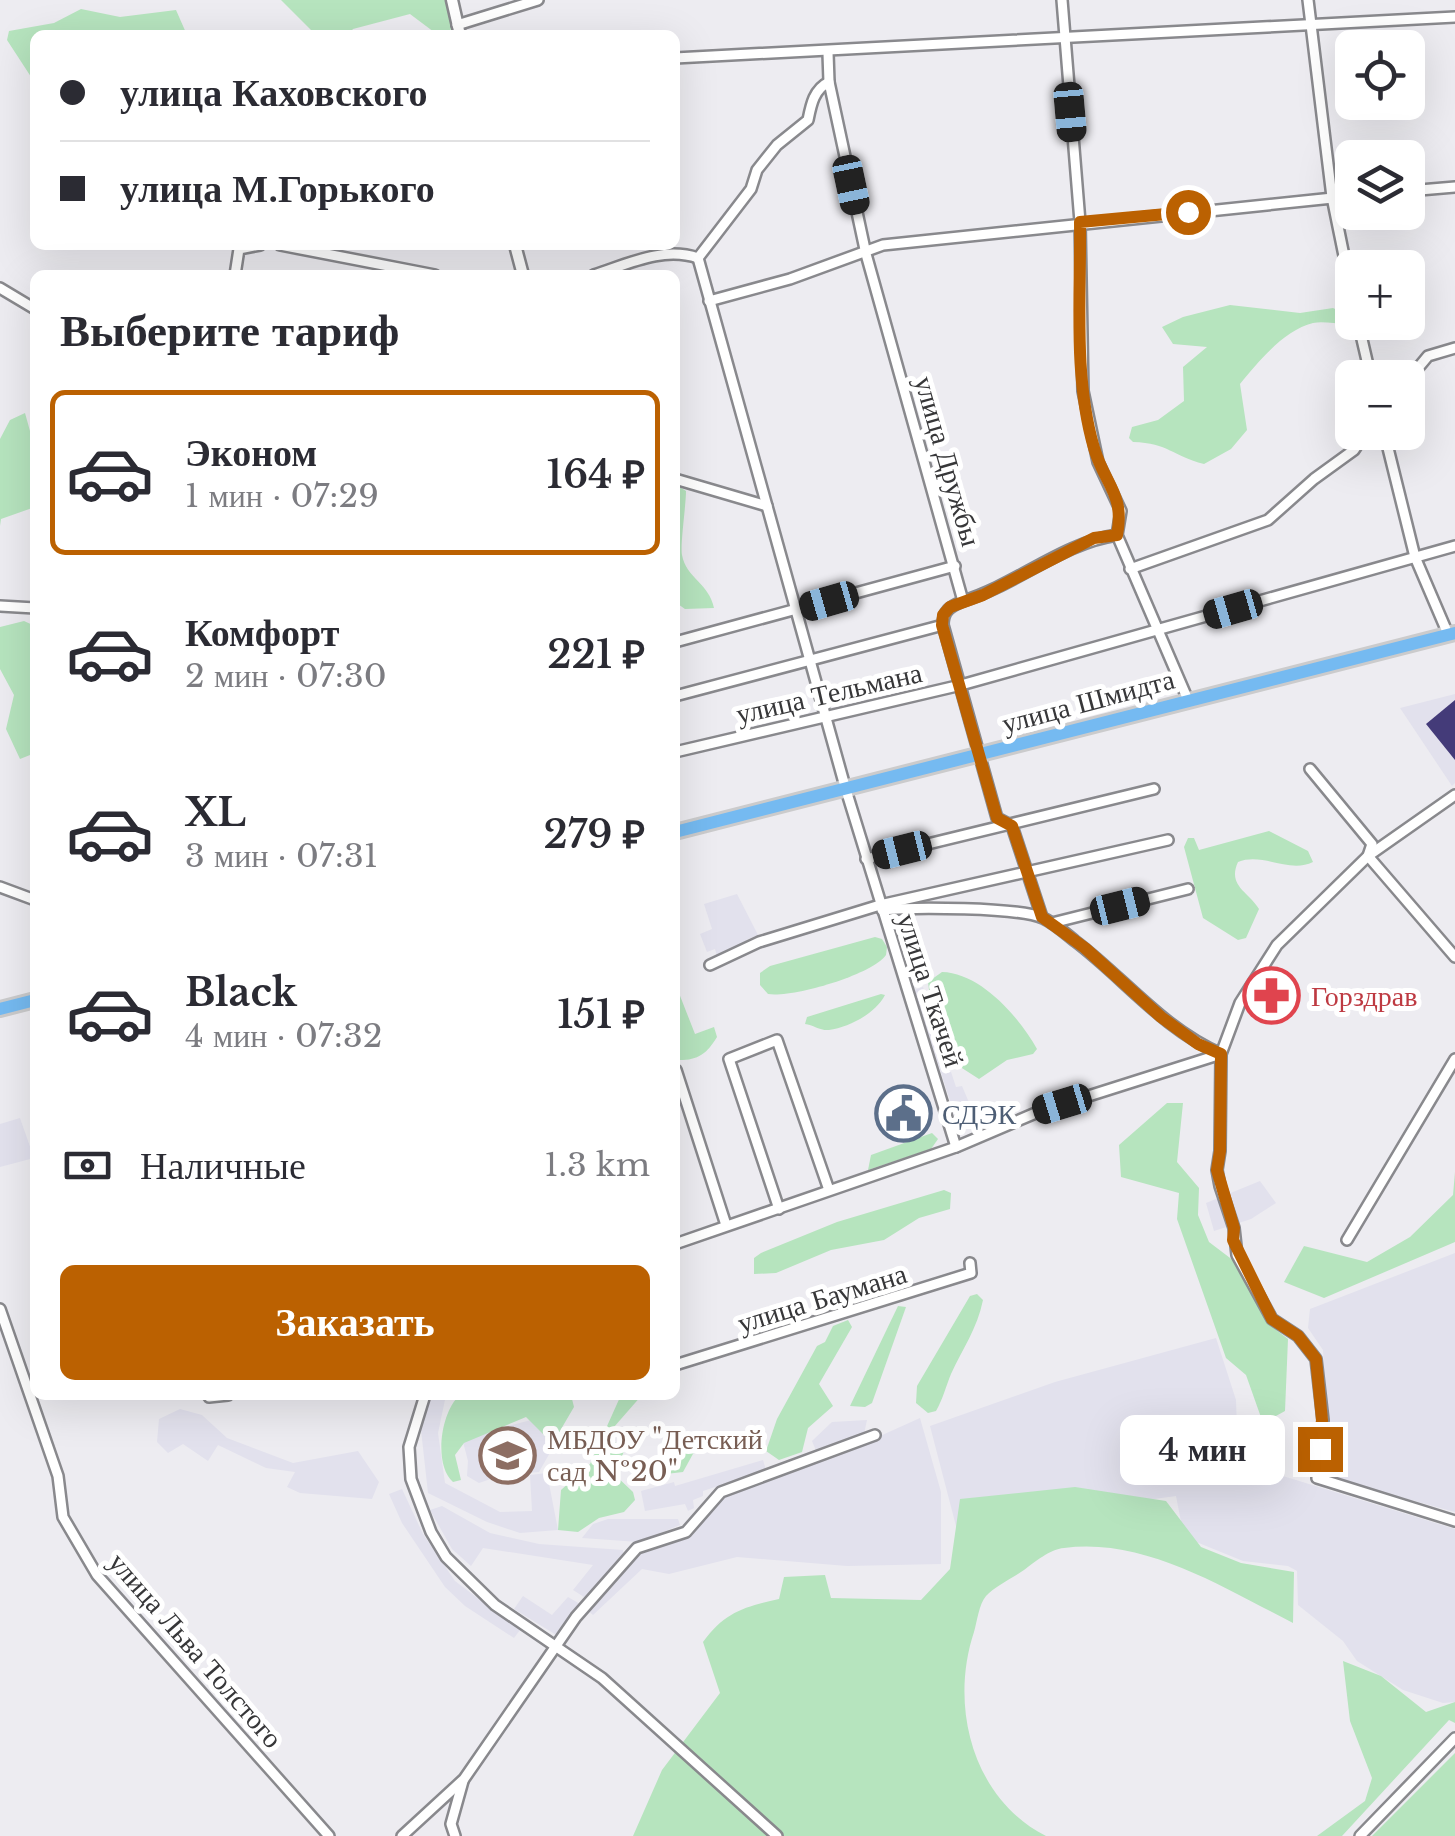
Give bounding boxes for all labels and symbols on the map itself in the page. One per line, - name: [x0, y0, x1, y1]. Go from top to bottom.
- car: [1052, 81, 1088, 143]
- car: [830, 153, 872, 217]
- route start: [1166, 190, 1211, 235]
- street label: улица Дружбы: [906, 372, 989, 551]
- car: [796, 578, 862, 624]
- car: [1200, 586, 1266, 632]
- street label: улица Тельмана: [733, 655, 926, 732]
- street label: улица Шмидта: [998, 661, 1179, 741]
- car: [869, 828, 935, 872]
- car: [1087, 884, 1153, 928]
- street label: улица Ткачей: [889, 909, 972, 1071]
- pharmacy icon: Горздрав: [1242, 966, 1302, 1026]
- place label: Горздрав: [1311, 979, 1418, 1014]
- car: [1029, 1081, 1095, 1127]
- public building icon: СДЭК: [873, 1084, 933, 1144]
- place label: СДЭК: [942, 1097, 1017, 1132]
- street label: улица Баумана: [733, 1256, 912, 1341]
- callout: 4 мин: [1120, 1414, 1285, 1484]
- place label: МБДОУ "Детский сад №20": [547, 1422, 763, 1489]
- school or university icon: МБДОУ "Детский сад №20": [478, 1425, 538, 1485]
- route end: [1298, 1427, 1343, 1472]
- street label: улица Льва Толстого: [101, 1545, 290, 1755]

